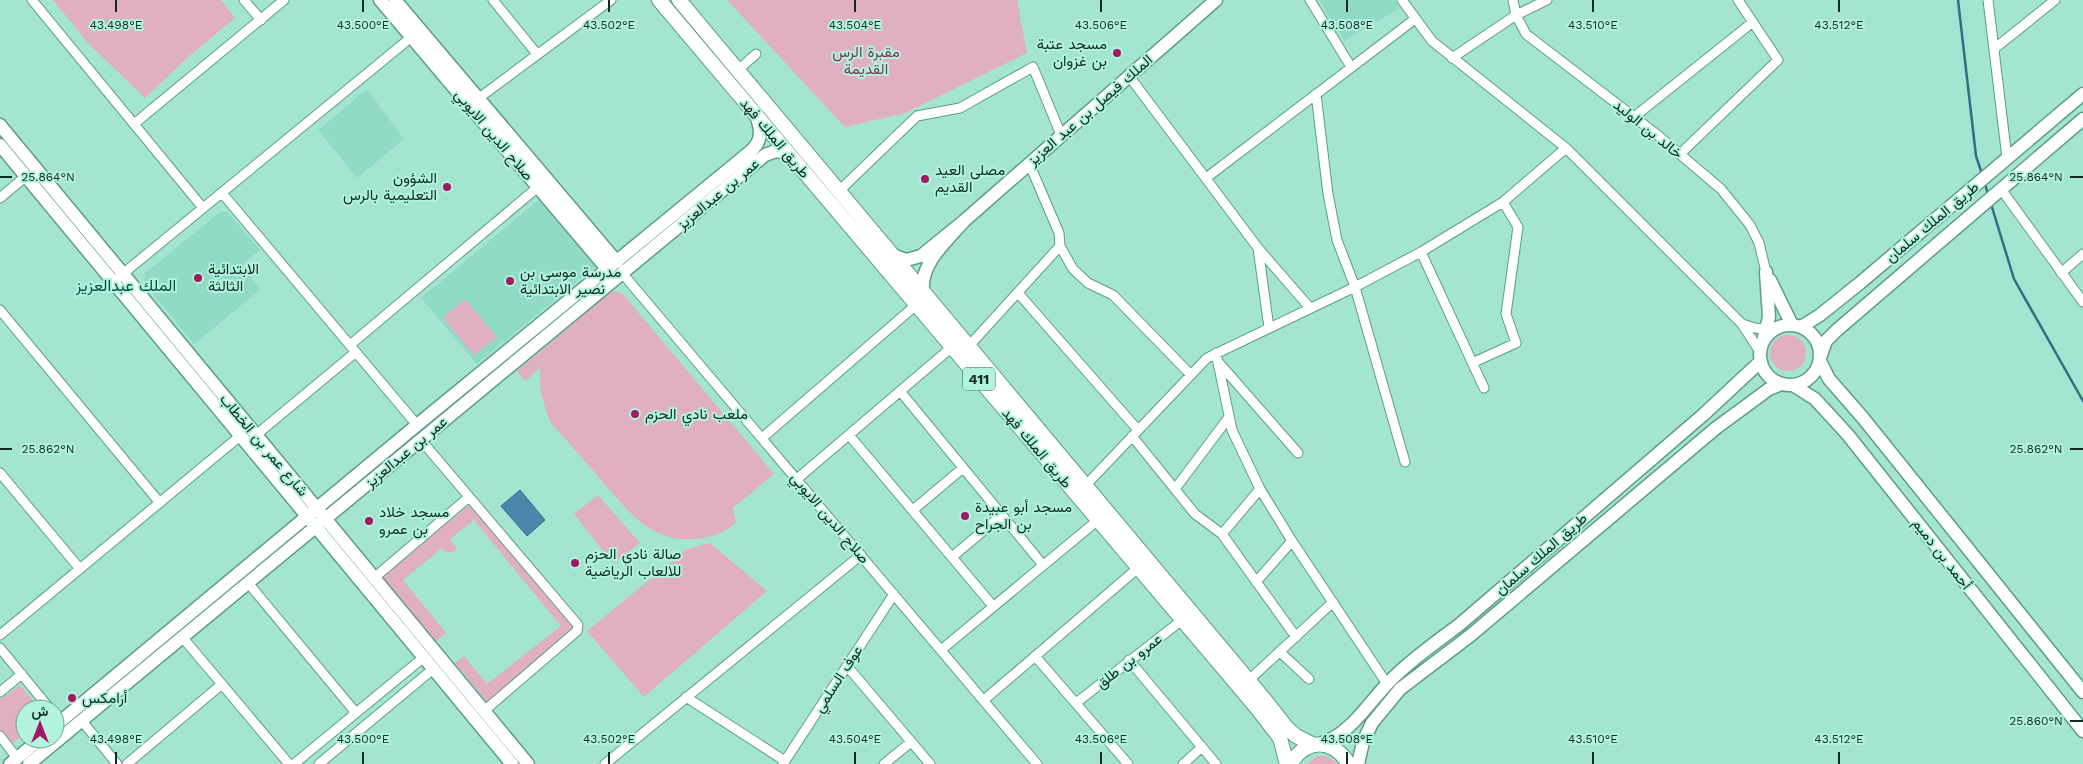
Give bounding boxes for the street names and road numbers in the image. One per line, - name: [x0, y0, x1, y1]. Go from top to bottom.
- street label: الملك فيصل بن عبد العزيز: [1023, 51, 1157, 171]
- street label: صلاح الدين الايوبي: [448, 86, 537, 187]
- street label: طريق الملك فهد: [735, 94, 814, 183]
- street label: خالد بن الوليد: [1609, 96, 1686, 163]
- street label: عمر بن عبدالعزيز: [672, 154, 764, 235]
- street label: طريق الملك سلمان: [1882, 178, 1983, 267]
- road number: 411: [963, 368, 995, 390]
- street label: شارع عمر بن الخطاب: [214, 390, 312, 501]
- street label: طريق الملك فهد: [997, 404, 1076, 493]
- street label: عمر بن عبدالعزيز: [360, 412, 452, 493]
- street label: صلاح الدين الايوبي: [784, 469, 873, 570]
- street label: طريق الملك سلمان: [1491, 509, 1592, 600]
- street label: أحمد بن دميم: [1908, 515, 1976, 594]
- street label: عمرو بن طلق: [1092, 629, 1166, 693]
- street label: عوف السلمي: [810, 642, 870, 718]

